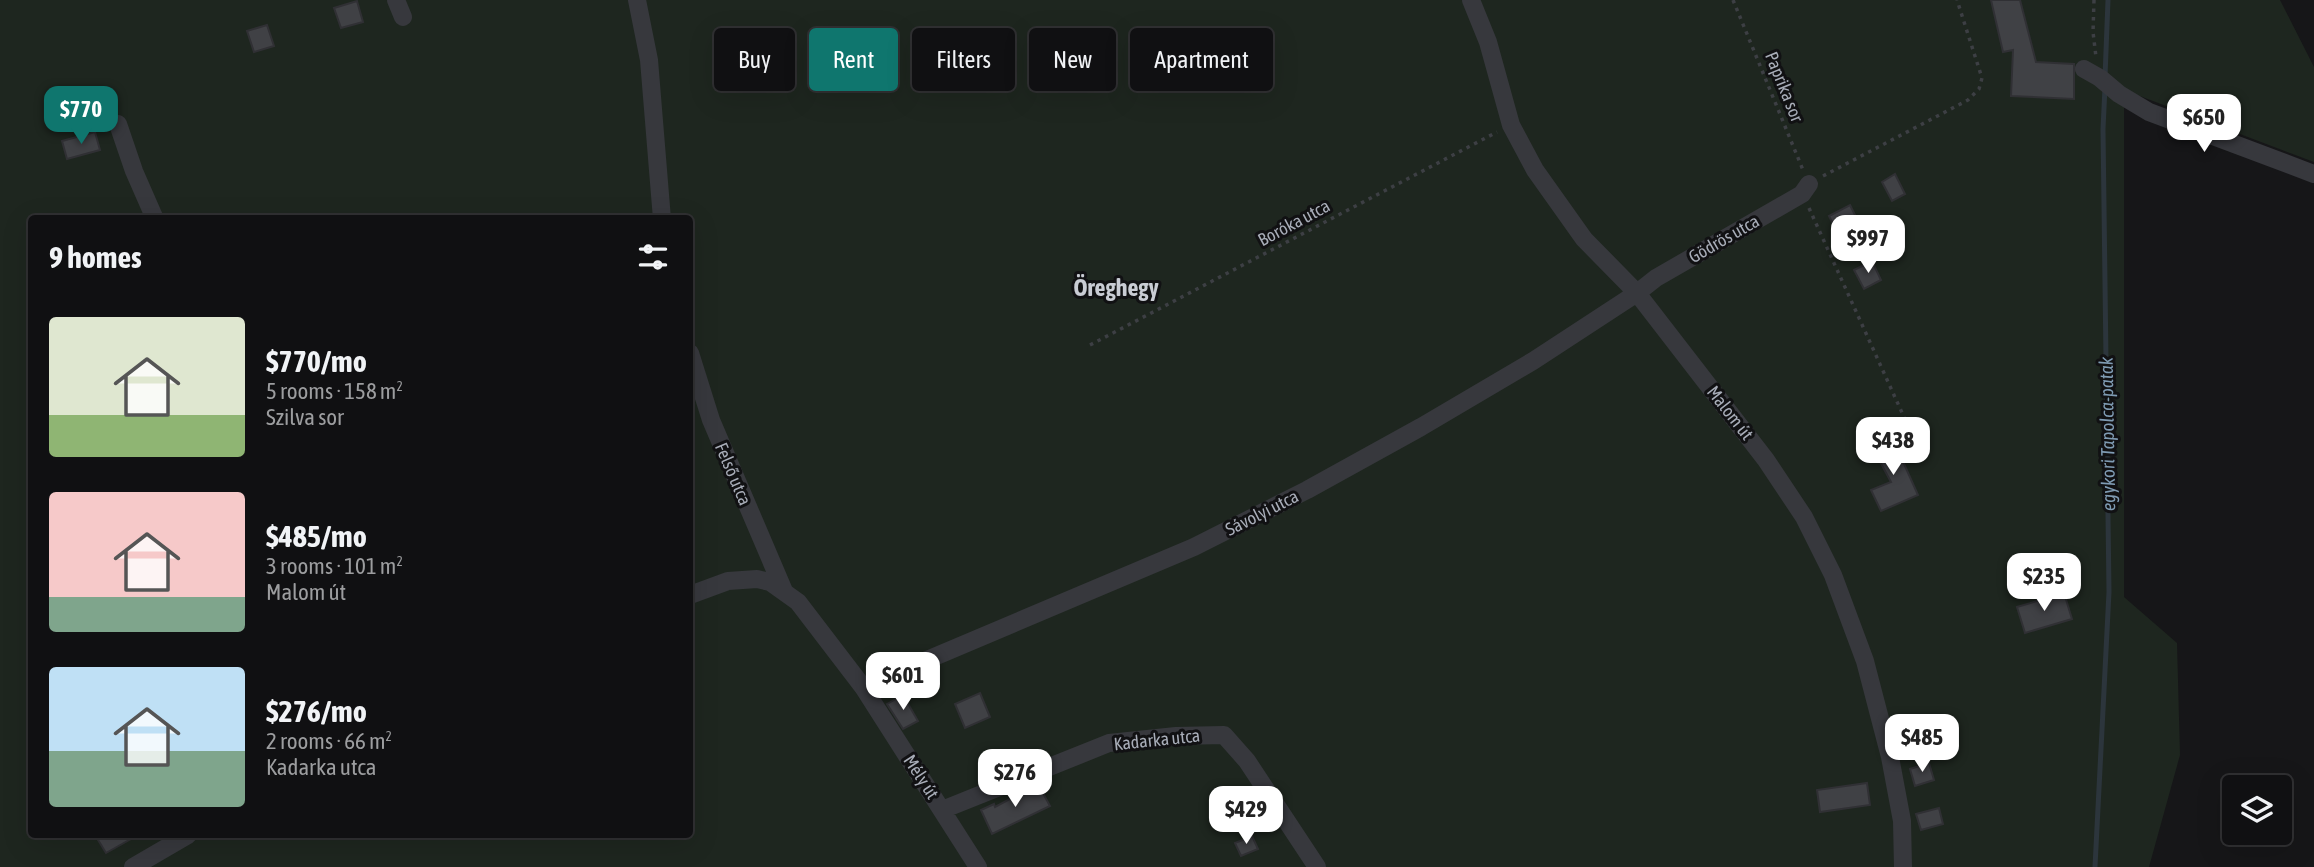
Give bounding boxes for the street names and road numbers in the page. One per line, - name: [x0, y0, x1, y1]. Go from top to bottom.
- street label: Paprika sor: [1761, 49, 1808, 126]
- street label: Boróka utca: [1254, 195, 1333, 250]
- street label: Gödrös utca: [1685, 210, 1763, 267]
- street label: Malom út: [1703, 381, 1758, 444]
- street label: Felső utca: [711, 439, 756, 508]
- street label: Sávolyi utca: [1222, 485, 1302, 540]
- street label: Kadarka utca: [1113, 725, 1201, 754]
- street label: Mély út: [899, 751, 943, 803]

